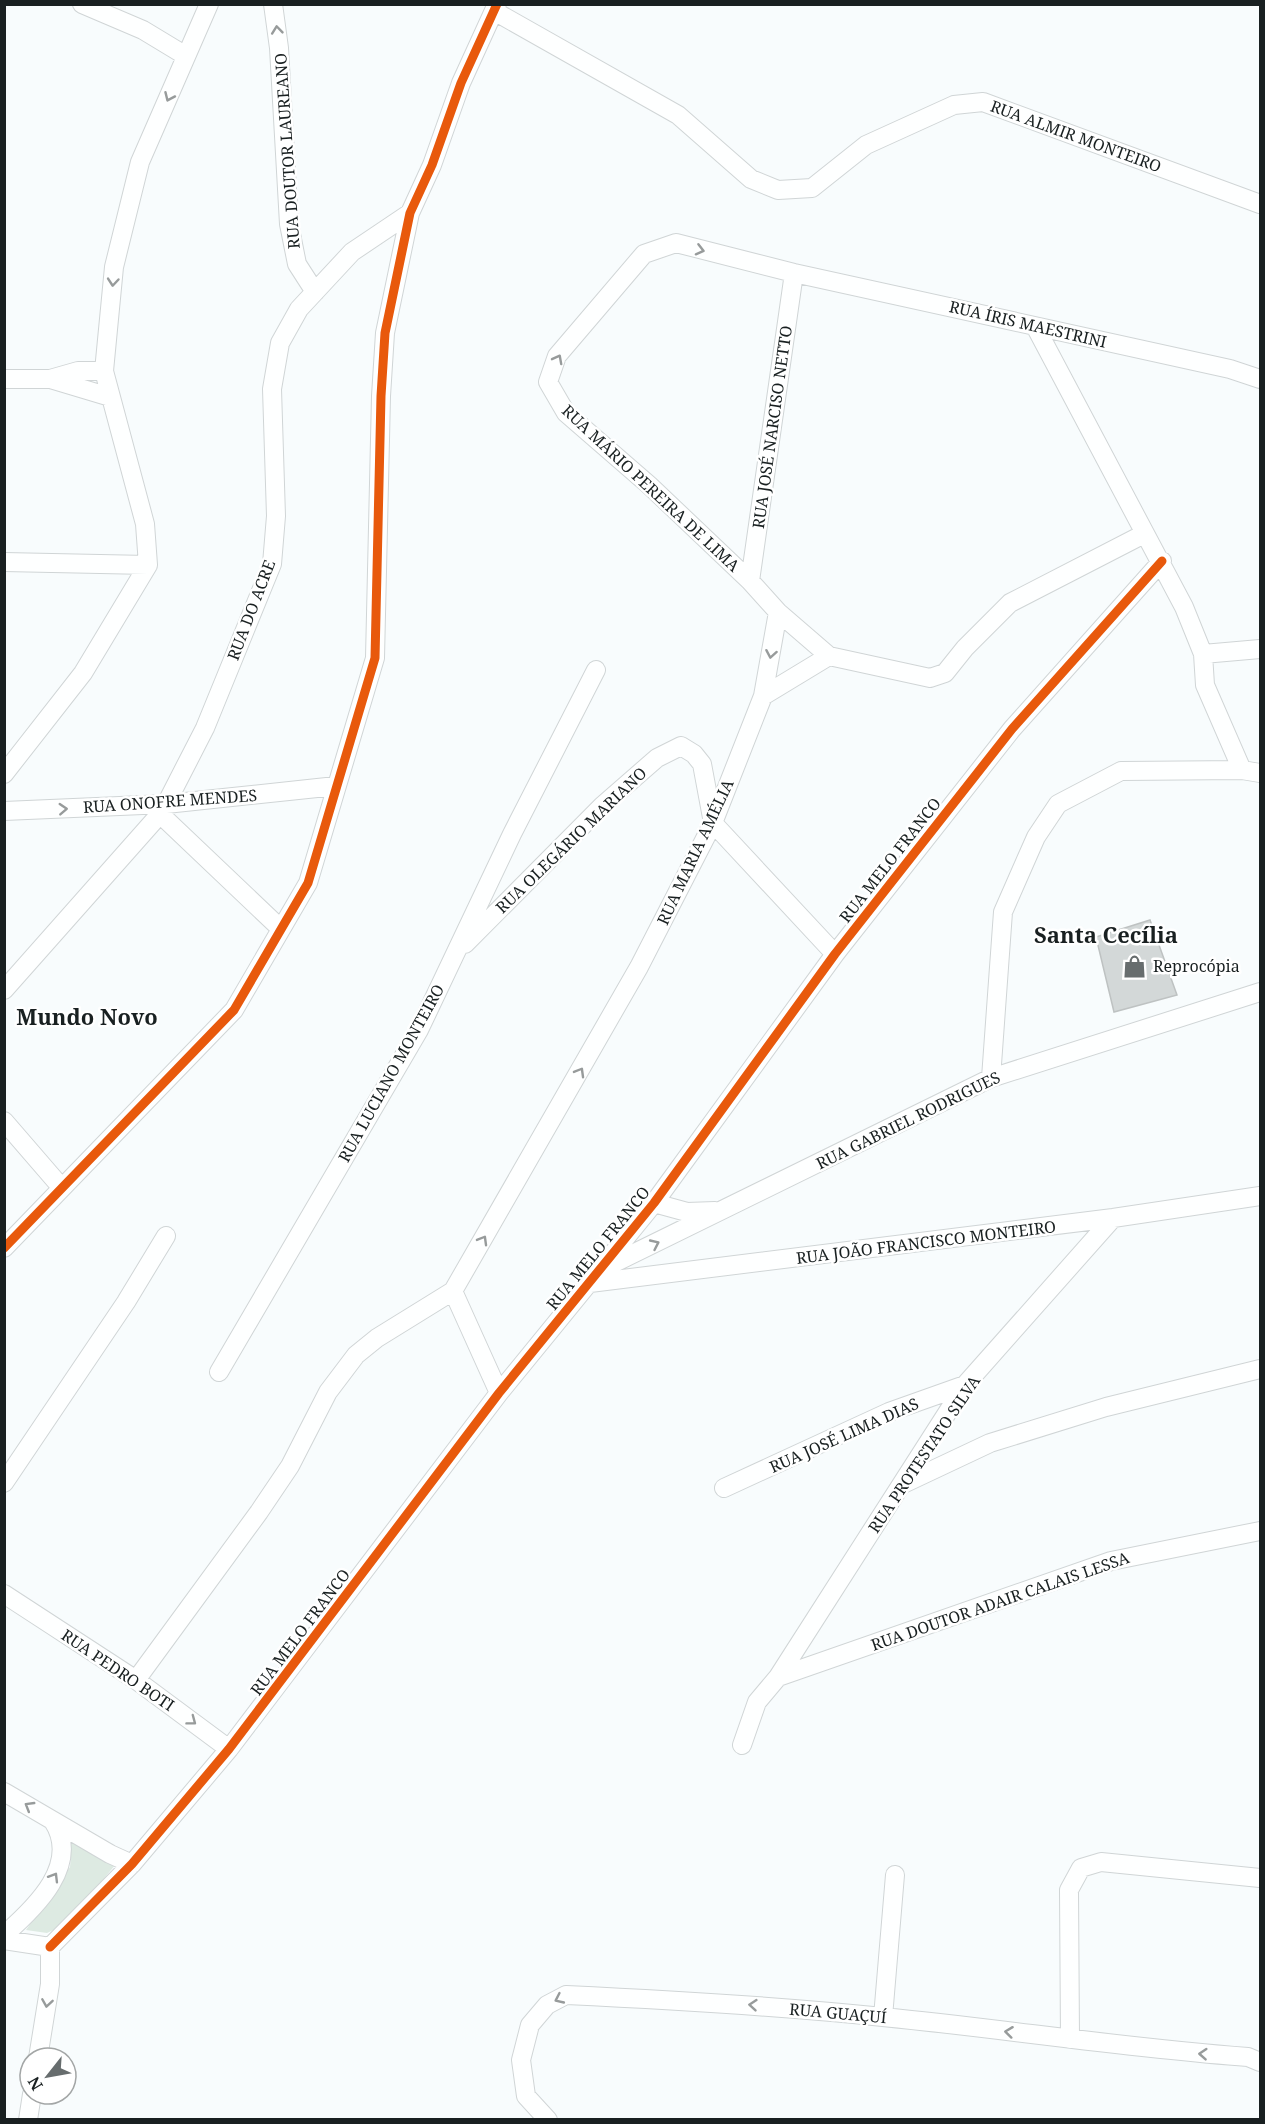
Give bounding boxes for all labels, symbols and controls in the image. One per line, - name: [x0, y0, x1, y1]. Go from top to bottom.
- one-way arrow: [271, 26, 284, 35]
- street label: RUA DOUTOR LAUREANO: [269, 52, 305, 250]
- one-way arrow: [164, 90, 176, 101]
- street label: RUA ALMIR MONTEIRO: [987, 95, 1165, 177]
- one-way arrow: [695, 242, 705, 255]
- one-way arrow: [107, 278, 120, 287]
- street label: RUA ÍRIS MAESTRINI: [947, 295, 1109, 353]
- street label: RUA JOSÉ NARCISO NETTO: [747, 324, 797, 530]
- one-way arrow: [551, 354, 562, 365]
- street label: RUA MÁRIO PEREIRA DE LIMA: [557, 400, 745, 577]
- street label: RUA DO ACRE: [222, 557, 280, 663]
- one-way arrow: [765, 649, 778, 659]
- street label: RUA OLEGÁRIO MARIANO: [491, 762, 651, 918]
- street label: RUA MARIA AMÉLIA: [652, 775, 739, 928]
- street label: RUA ONOFRE MENDES: [82, 784, 258, 818]
- street label: RUA MELO FRANCO: [834, 793, 946, 927]
- one-way arrow: [58, 802, 67, 815]
- district label: Santa Cecília: [1034, 919, 1178, 949]
- shop icon: Reprocópia: [1122, 953, 1148, 979]
- place label: Reprocópia: [1153, 955, 1240, 977]
- street label: RUA LUCIANO MONTEIRO: [333, 980, 449, 1166]
- district label: Mundo Novo: [16, 1001, 158, 1031]
- street label: RUA GABRIEL RODRIGUES: [812, 1066, 1004, 1174]
- one-way arrow: [573, 1067, 584, 1078]
- street label: RUA MELO FRANCO: [541, 1182, 655, 1314]
- street label: RUA JOÃO FRANCISCO MONTEIRO: [795, 1215, 1057, 1269]
- one-way arrow: [475, 1236, 487, 1247]
- one-way arrow: [648, 1239, 659, 1251]
- street label: RUA PROTESTATO SILVA: [863, 1370, 985, 1537]
- street label: RUA JOSÉ LIMA DIAS: [766, 1392, 922, 1478]
- street label: RUA DOUTOR ADAIR CALAIS LESSA: [868, 1546, 1133, 1656]
- street label: RUA MELO FRANCO: [245, 1564, 355, 1700]
- street label: RUA PEDRO BOTI: [57, 1624, 179, 1716]
- one-way arrow: [185, 1714, 196, 1725]
- one-way arrow: [25, 1802, 35, 1814]
- one-way arrow: [47, 1873, 59, 1883]
- one-way arrow: [554, 1992, 565, 2004]
- one-way arrow: [42, 1998, 54, 2007]
- street label: RUA GUAÇUÍ: [788, 1998, 888, 2028]
- one-way arrow: [748, 1999, 757, 2012]
- one-way arrow: [1005, 2026, 1014, 2038]
- north arrow: [18, 2046, 78, 2106]
- one-way arrow: [1198, 2048, 1207, 2061]
- text: N: [22, 2072, 48, 2095]

